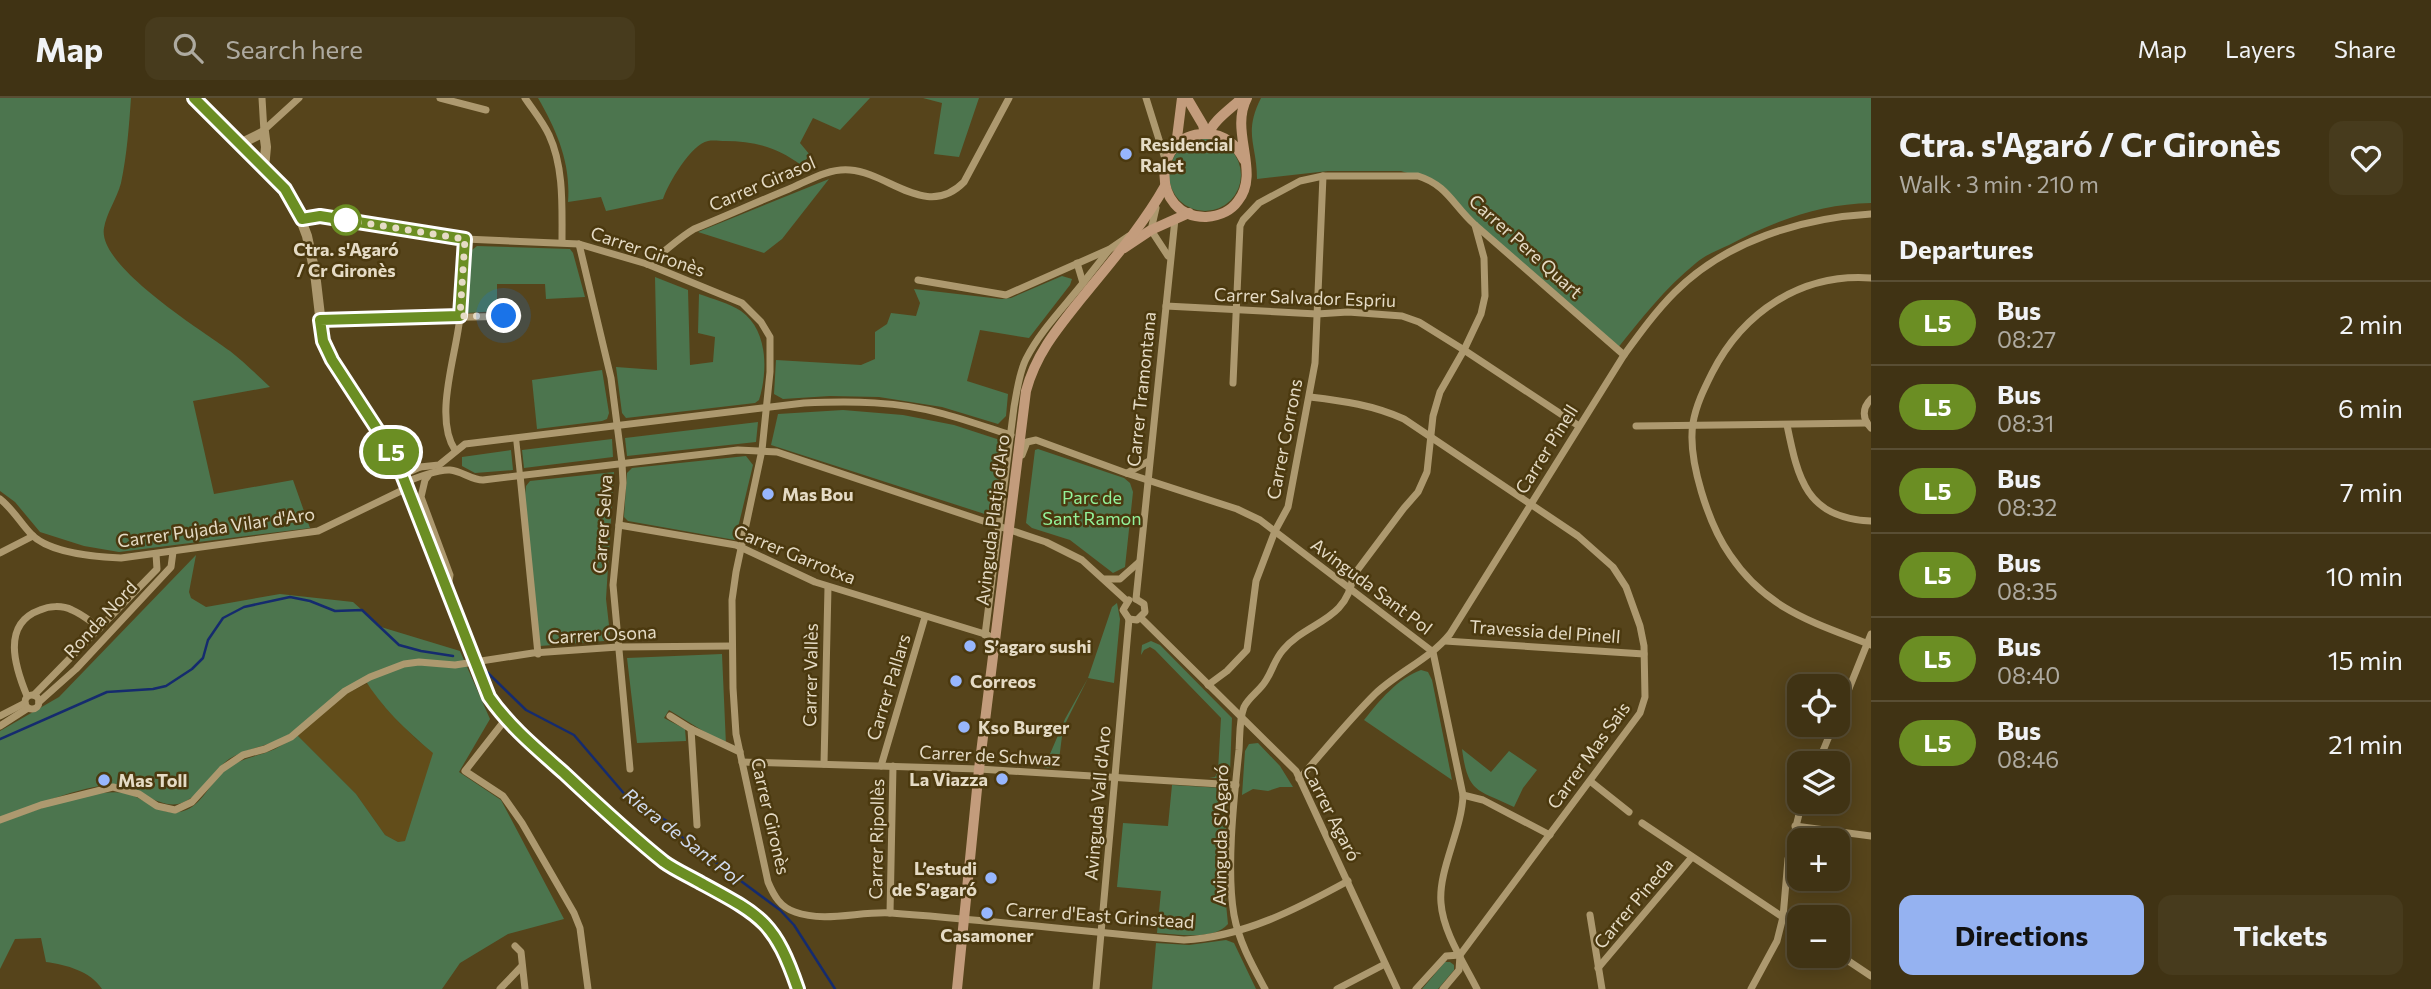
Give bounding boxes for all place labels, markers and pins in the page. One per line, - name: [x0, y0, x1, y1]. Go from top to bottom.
- place label: Residencial Ralet: [1140, 133, 1233, 176]
- marker: Residencial Ralet: [1118, 146, 1134, 162]
- marker: Ctra. s'Agaró / Cr Gironès: [331, 205, 361, 235]
- place label: Ctra. s'Agaró / Cr Gironès: [293, 238, 399, 281]
- place label: Mas Bou: [782, 483, 853, 505]
- marker: Mas Bou: [760, 486, 776, 502]
- place label: S’agaro sushi: [984, 635, 1092, 657]
- marker: S’agaro sushi: [962, 638, 978, 654]
- place label: Correos: [970, 670, 1036, 692]
- marker: Correos: [948, 673, 964, 689]
- place label: Kso Burger: [978, 716, 1070, 738]
- marker: Kso Burger: [956, 719, 972, 735]
- place label: La Viazza: [909, 768, 988, 790]
- place label: Mas Toll: [118, 769, 187, 791]
- marker: La Viazza: [994, 771, 1010, 787]
- marker: Mas Toll: [96, 772, 112, 788]
- place label: L’estudi de S’agaró: [892, 857, 977, 900]
- marker: L’estudi de S’agaró: [983, 870, 999, 886]
- marker: Casamoner: [979, 905, 995, 921]
- place label: Casamoner: [940, 924, 1034, 946]

